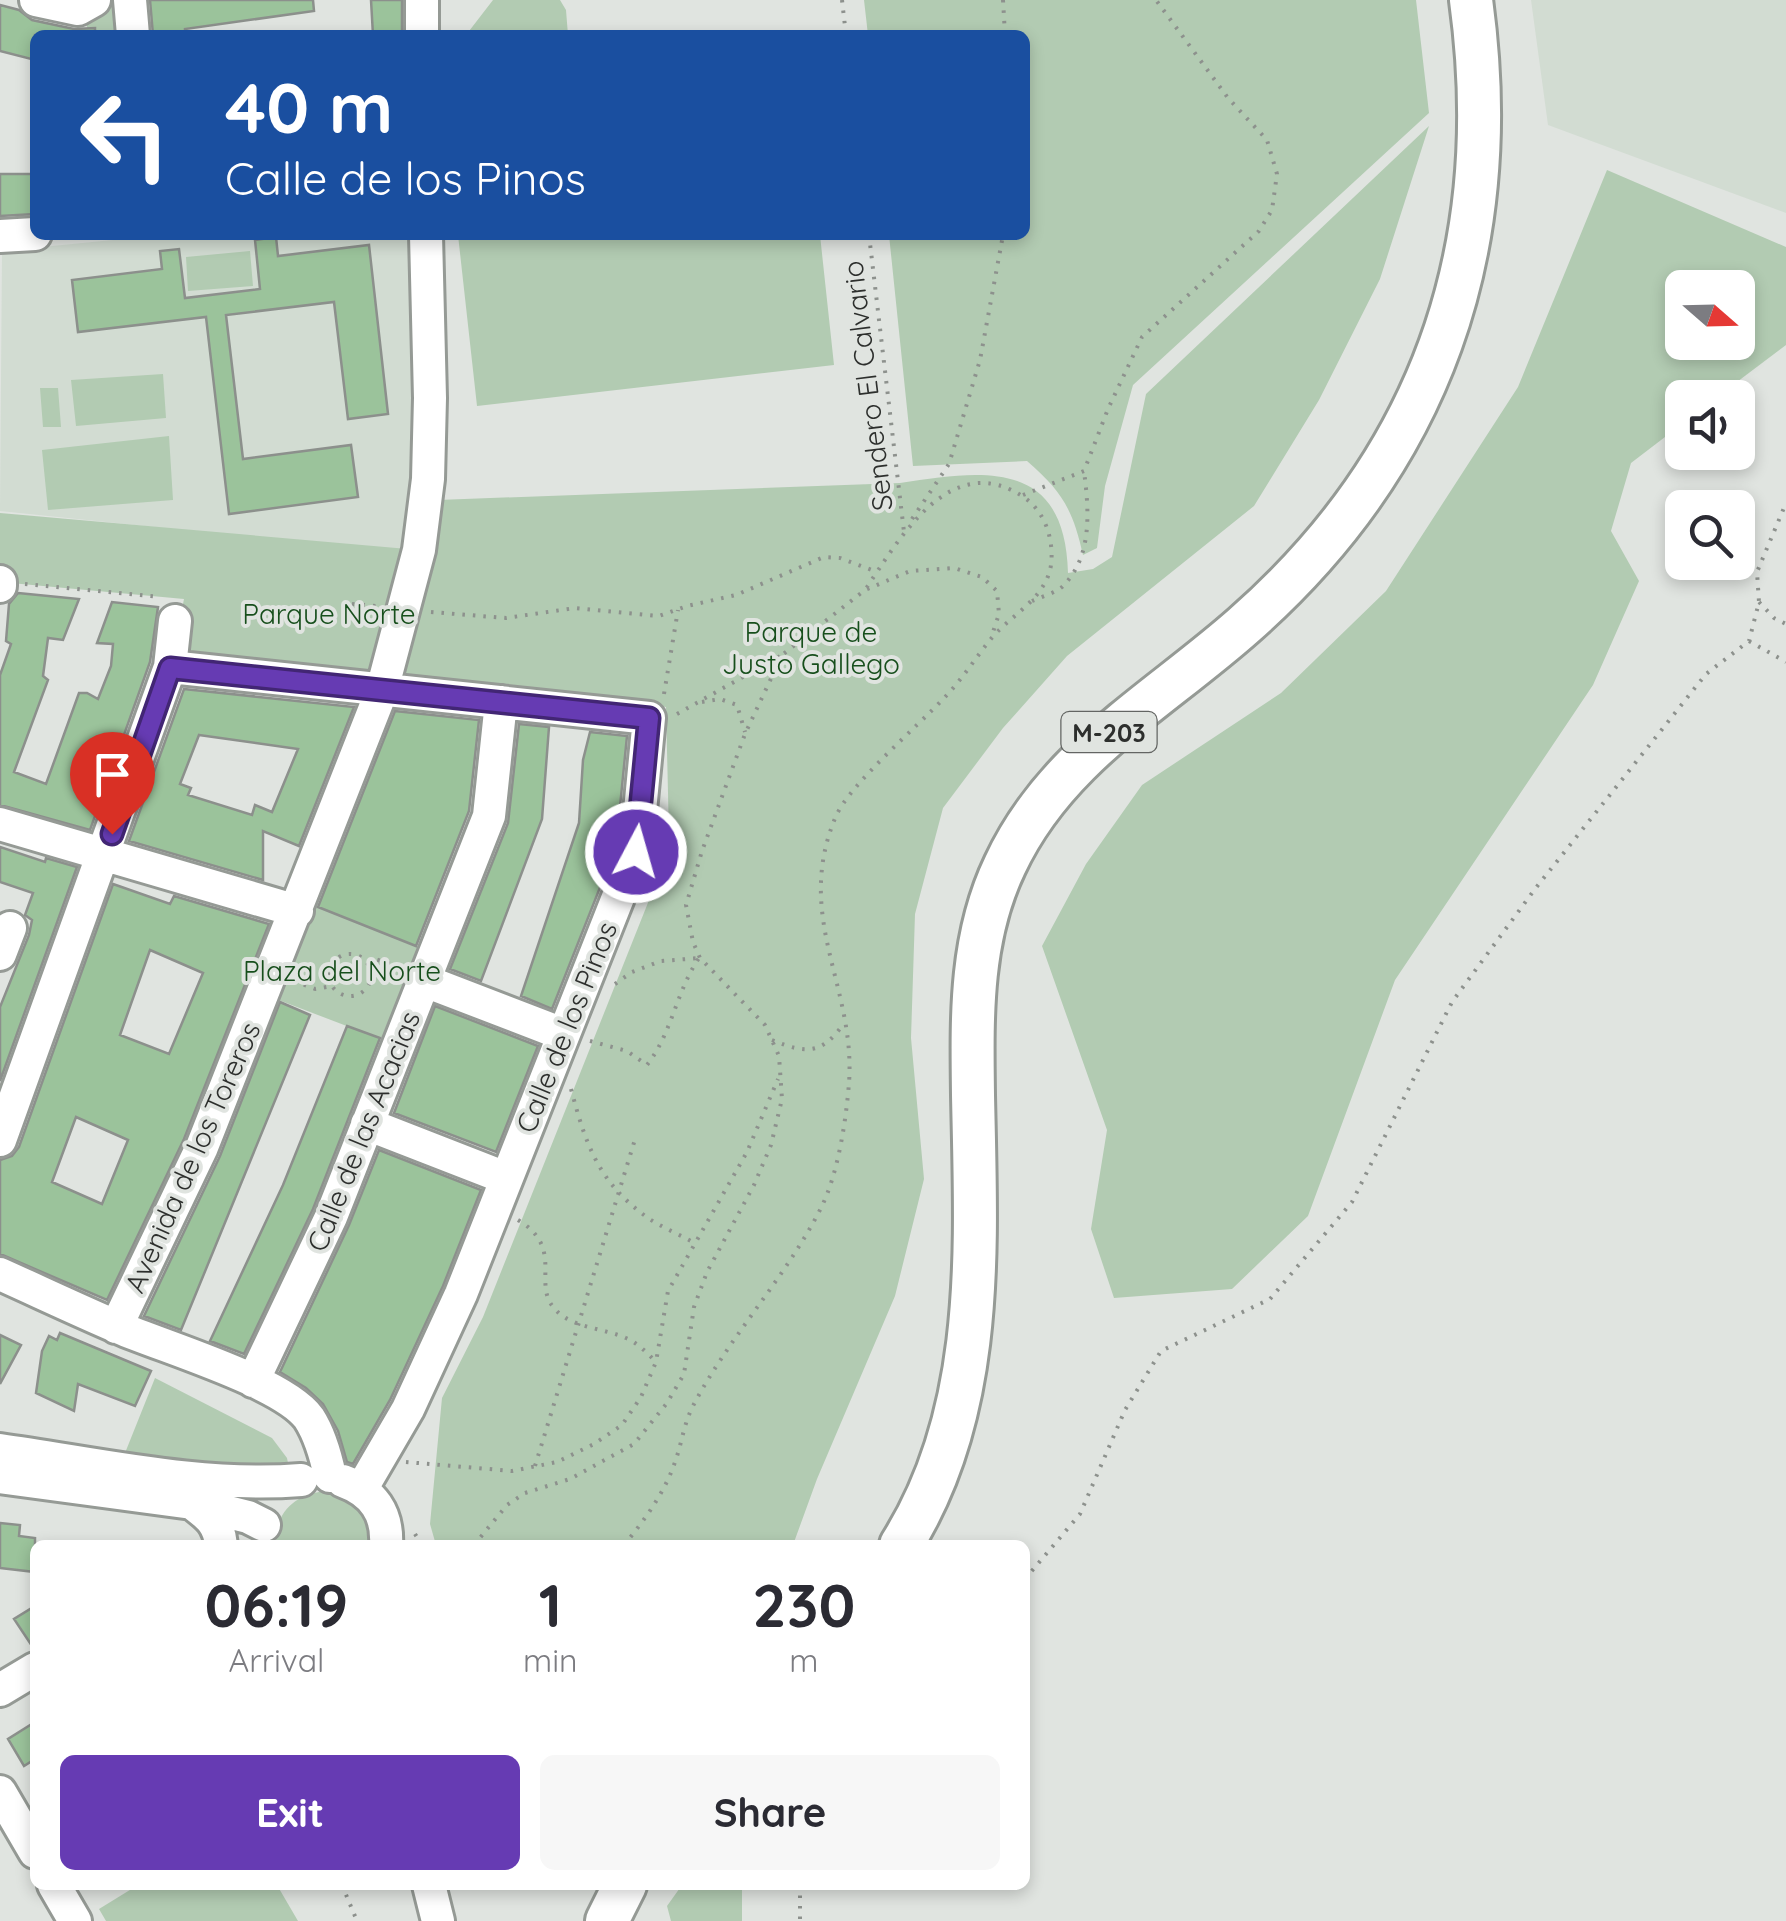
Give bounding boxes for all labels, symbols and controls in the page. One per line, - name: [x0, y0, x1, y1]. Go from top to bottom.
- text: 40 m: [225, 63, 393, 151]
- icon: left: [60, 70, 190, 200]
- text: Calle de los Pinos: [225, 150, 586, 206]
- street label: Sendero El Calvario: [834, 259, 900, 513]
- north arrow: [1665, 270, 1755, 360]
- map controls: [1665, 270, 1755, 580]
- button: sound: [1665, 380, 1755, 470]
- button: search: [1665, 490, 1755, 580]
- park label: Parque Norte: [242, 596, 416, 631]
- park label: Parque de Justo Gallego: [722, 614, 900, 681]
- road number: M-203: [1062, 712, 1156, 752]
- pin: [70, 732, 155, 835]
- icon: arrive: [85, 747, 140, 802]
- position arrow: [584, 800, 688, 904]
- street label: Calle de los Pinos: [508, 916, 624, 1138]
- park label: Plaza del Norte: [243, 953, 441, 988]
- street label: Calle de las Acacias: [299, 1006, 427, 1256]
- street label: Avenida de los Toreros: [117, 1016, 267, 1298]
- text: 06:19: [205, 1567, 348, 1642]
- text: 1: [539, 1567, 562, 1642]
- text: 230: [752, 1567, 855, 1642]
- text: Arrival: [229, 1640, 324, 1680]
- text: min: [523, 1640, 578, 1680]
- text: m: [789, 1640, 818, 1680]
- button: Exit: [60, 1755, 520, 1870]
- button: Share: [540, 1755, 1000, 1870]

